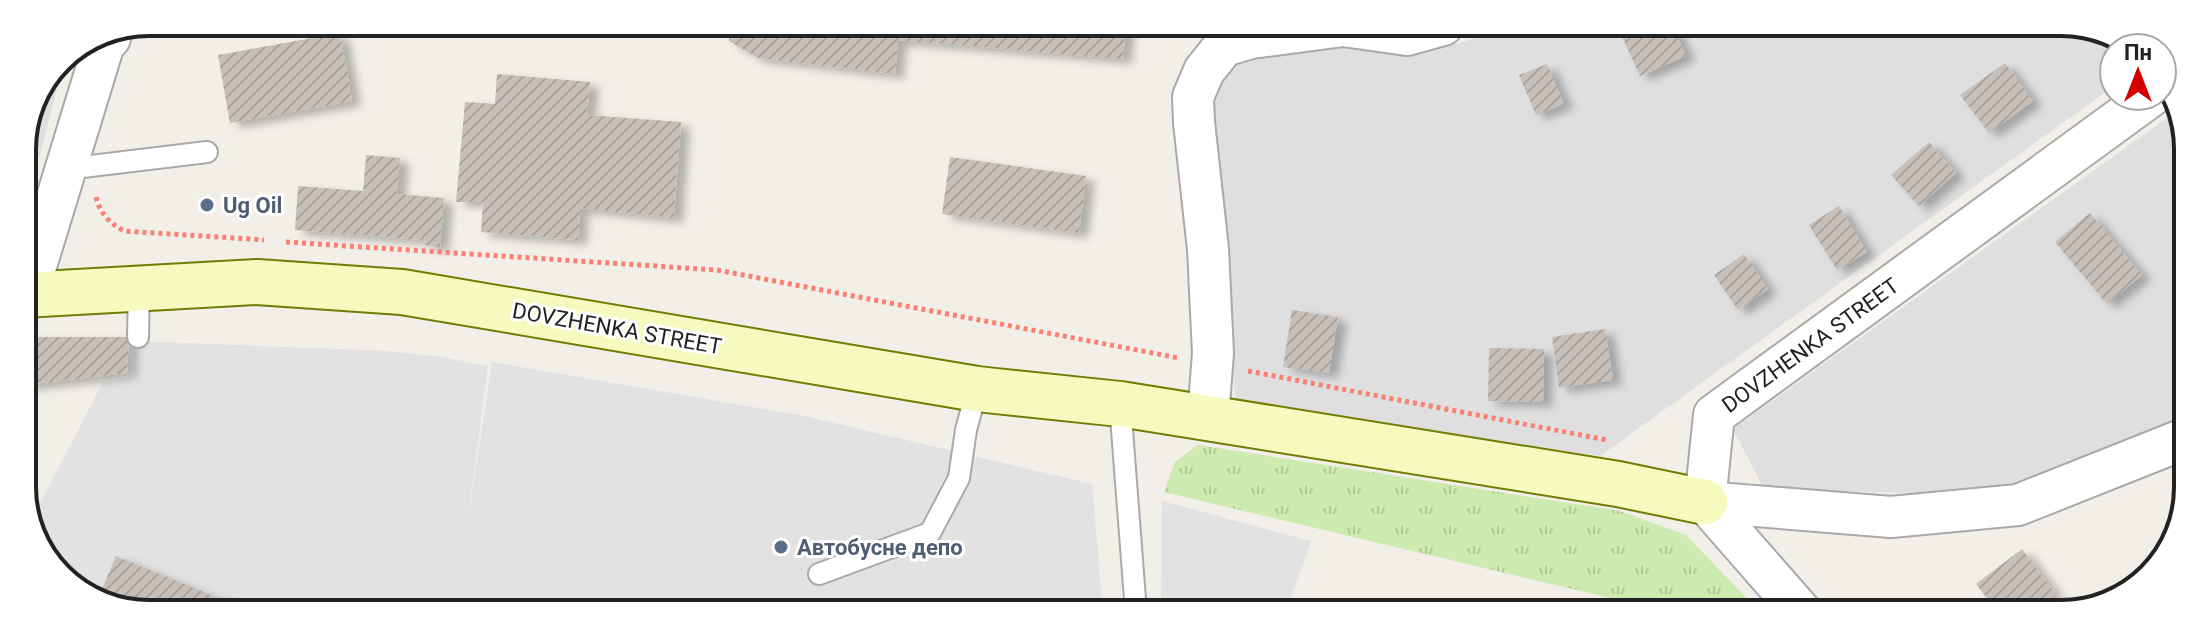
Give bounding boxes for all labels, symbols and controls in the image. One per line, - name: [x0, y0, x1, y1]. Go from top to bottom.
- north arrow: [2098, 32, 2178, 112]
- text: Пн: [2124, 40, 2152, 65]
- place label: Ug Oil: [223, 193, 282, 218]
- marker: Ug Oil: [198, 196, 216, 214]
- street label: DOVZHENKA STREET: [1717, 273, 1903, 418]
- street label: DOVZHENKA STREET: [510, 298, 724, 359]
- place label: Автобусне депо: [797, 535, 963, 560]
- marker: Автобусне депо: [772, 538, 790, 556]

